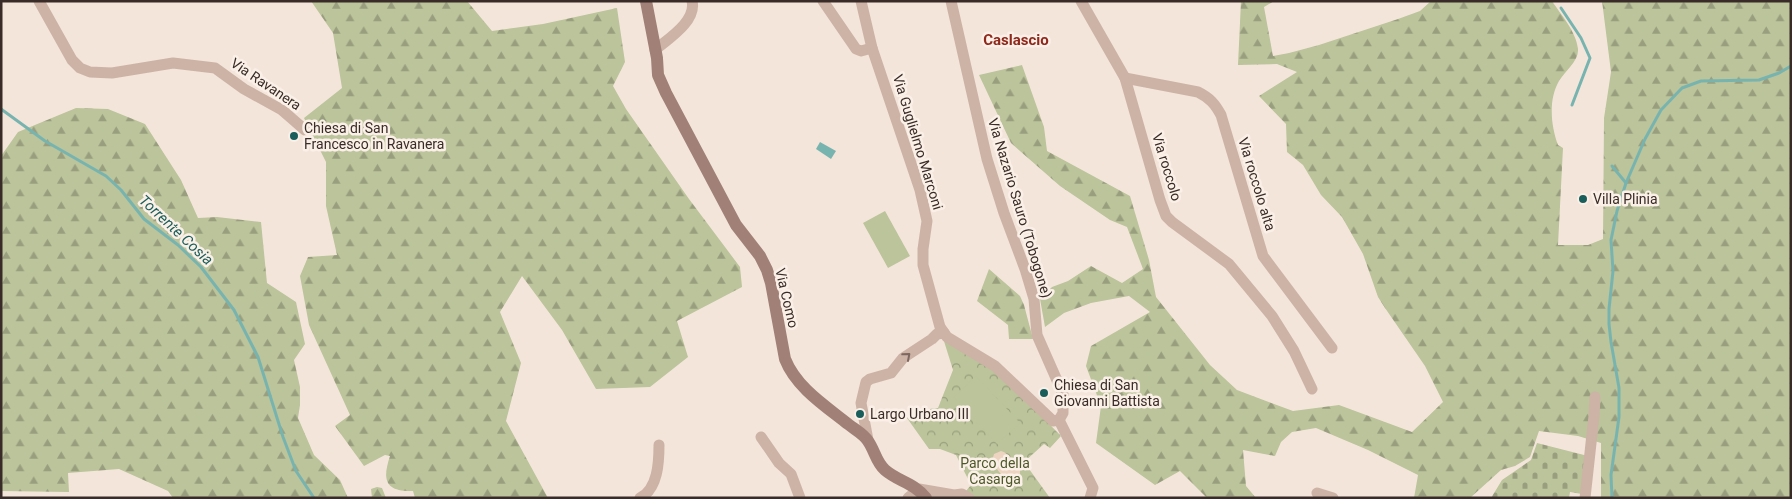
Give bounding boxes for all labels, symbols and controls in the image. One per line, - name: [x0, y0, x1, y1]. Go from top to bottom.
- district label: Caslascio: [983, 31, 1049, 49]
- street label: Via Ravanera: [228, 55, 304, 113]
- street label: Via Guglielmo Marconi: [890, 72, 946, 212]
- street label: Via Nazario Sauro (Tobogone): [984, 116, 1055, 300]
- place label: Chiesa di San Francesco in Ravanera: [304, 120, 444, 152]
- marker: Chiesa di San Francesco in Ravanera: [288, 130, 300, 142]
- street label: Via roccolo: [1149, 131, 1185, 203]
- street label: Via roccolo alta: [1235, 135, 1279, 233]
- water label: Torrente Cosia: [135, 191, 217, 269]
- place label: Villa Plinia: [1593, 191, 1658, 207]
- marker: Villa Plinia: [1577, 193, 1589, 205]
- street label: Via Como: [772, 267, 802, 329]
- one-way arrow: [901, 353, 910, 362]
- place label: Chiesa di San Giovanni Battista: [1054, 377, 1160, 409]
- marker: Chiesa di San Giovanni Battista: [1038, 387, 1050, 399]
- place label: Largo Urbano III: [870, 406, 969, 422]
- marker: Largo Urbano III: [854, 408, 866, 420]
- park label: Parco della Casarga: [960, 455, 1030, 487]

